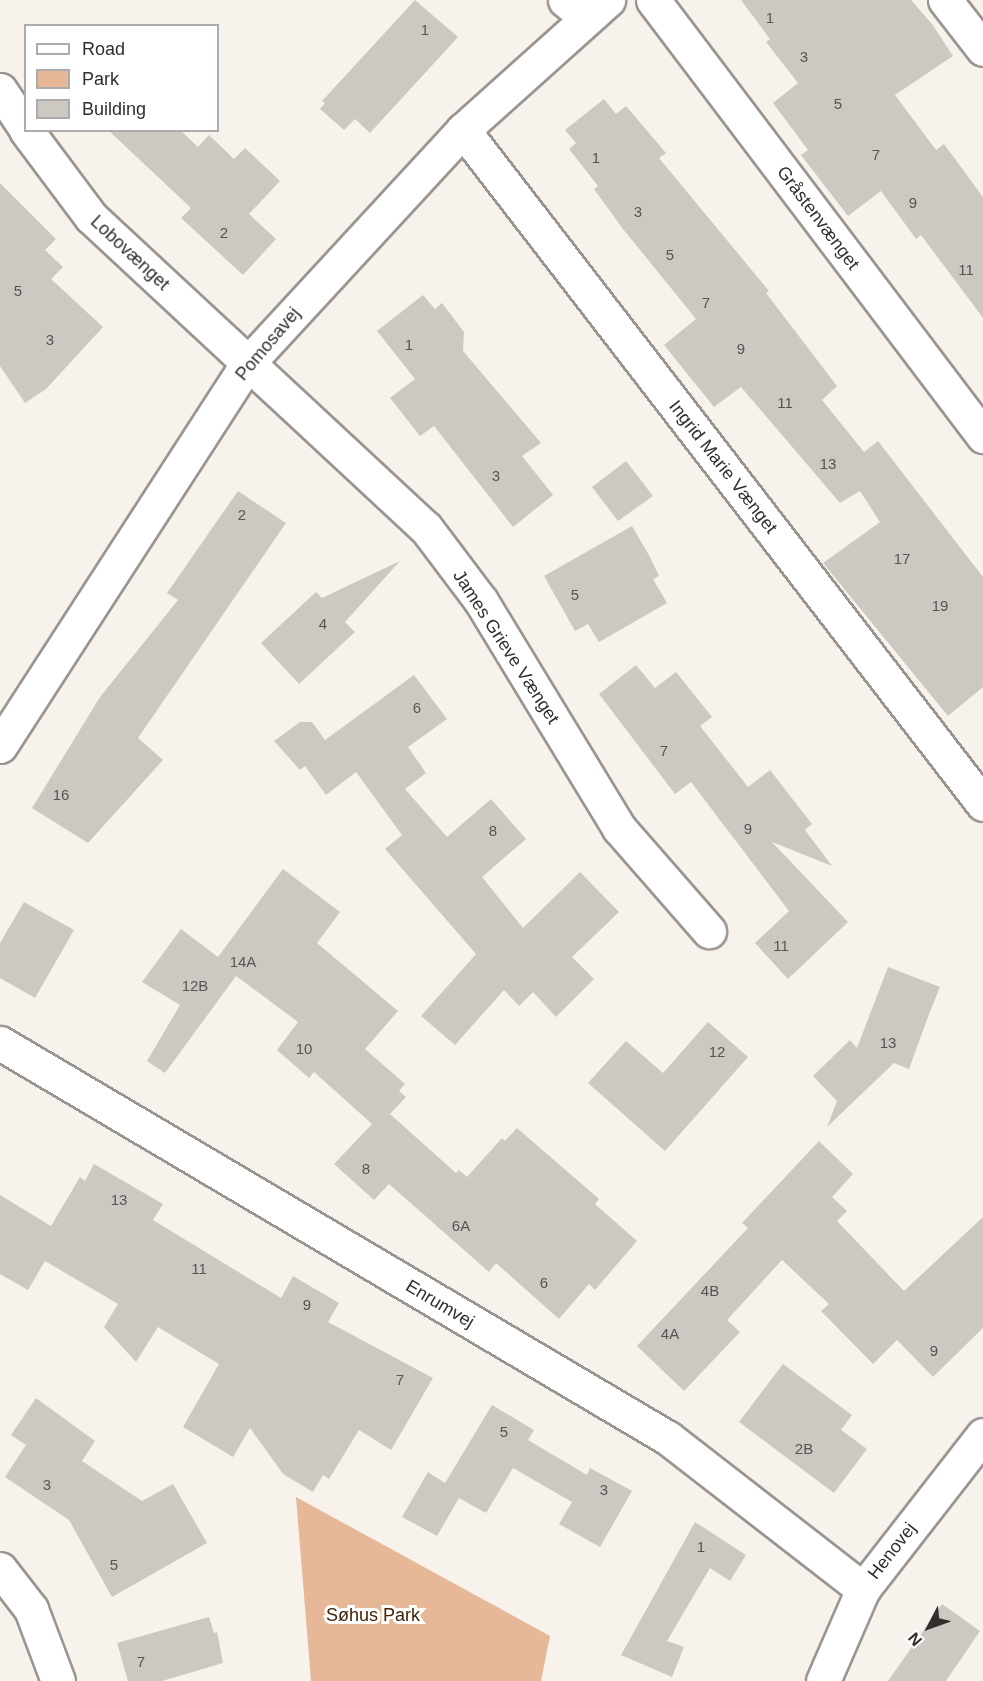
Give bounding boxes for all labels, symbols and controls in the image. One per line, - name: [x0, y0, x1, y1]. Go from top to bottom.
- house number: 1: [766, 9, 774, 27]
- house number: 1: [421, 21, 429, 39]
- legend: [24, 24, 219, 132]
- text: Road: [82, 39, 125, 59]
- house number: 3: [800, 48, 808, 66]
- text: Park: [82, 69, 119, 89]
- house number: 5: [834, 95, 842, 113]
- text: Building: [82, 99, 146, 119]
- house number: 7: [872, 146, 880, 164]
- house number: 1: [592, 149, 600, 167]
- street label: Gråstenvænget: [772, 162, 864, 274]
- house number: 9: [909, 194, 917, 212]
- house number: 3: [634, 203, 642, 221]
- street label: Lobovænget: [86, 211, 174, 295]
- house number: 2: [220, 224, 228, 242]
- house number: 5: [666, 246, 674, 264]
- house number: 11: [958, 261, 974, 279]
- house number: 5: [14, 282, 22, 300]
- house number: 7: [702, 294, 710, 312]
- street label: Pomosavej: [231, 303, 305, 385]
- house number: 3: [46, 331, 54, 349]
- house number: 1: [405, 336, 413, 354]
- house number: 9: [737, 340, 745, 358]
- house number: 11: [777, 394, 793, 412]
- street label: Ingrid Marie Vænget: [664, 396, 782, 538]
- house number: 13: [820, 455, 836, 473]
- house number: 3: [492, 467, 500, 485]
- house number: 2: [238, 506, 246, 524]
- house number: 17: [894, 550, 910, 568]
- street label: James Grieve Vænget: [448, 566, 564, 728]
- house number: 5: [571, 586, 579, 604]
- house number: 19: [932, 597, 948, 615]
- house number: 4: [319, 615, 327, 633]
- house number: 6: [413, 699, 421, 717]
- house number: 7: [660, 742, 668, 760]
- house number: 16: [53, 786, 69, 804]
- house number: 9: [744, 820, 752, 838]
- house number: 8: [489, 822, 497, 840]
- house number: 11: [773, 937, 789, 955]
- house number: 14A: [230, 953, 256, 971]
- house number: 12B: [182, 977, 208, 995]
- house number: 13: [880, 1034, 896, 1052]
- house number: 10: [296, 1040, 312, 1058]
- house number: 12: [709, 1043, 725, 1061]
- house number: 8: [362, 1160, 370, 1178]
- house number: 13: [111, 1191, 127, 1209]
- house number: 6A: [452, 1217, 470, 1235]
- house number: 11: [191, 1260, 207, 1278]
- house number: 6: [540, 1274, 548, 1292]
- street label: Enrumvej: [402, 1275, 478, 1333]
- house number: 4B: [701, 1282, 719, 1300]
- house number: 9: [303, 1296, 311, 1314]
- house number: 4A: [661, 1325, 679, 1343]
- house number: 9: [930, 1342, 938, 1360]
- house number: 7: [396, 1371, 404, 1389]
- house number: 5: [500, 1423, 508, 1441]
- house number: 2B: [795, 1440, 813, 1458]
- house number: 3: [43, 1476, 51, 1494]
- house number: 3: [600, 1481, 608, 1499]
- street label: Henovej: [863, 1518, 921, 1584]
- house number: 1: [697, 1538, 705, 1556]
- house number: 5: [110, 1556, 118, 1574]
- north arrow: [899, 1597, 959, 1657]
- park label: Søhus Park: [326, 1604, 420, 1626]
- text: N: [905, 1629, 925, 1649]
- house number: 7: [137, 1653, 145, 1671]

